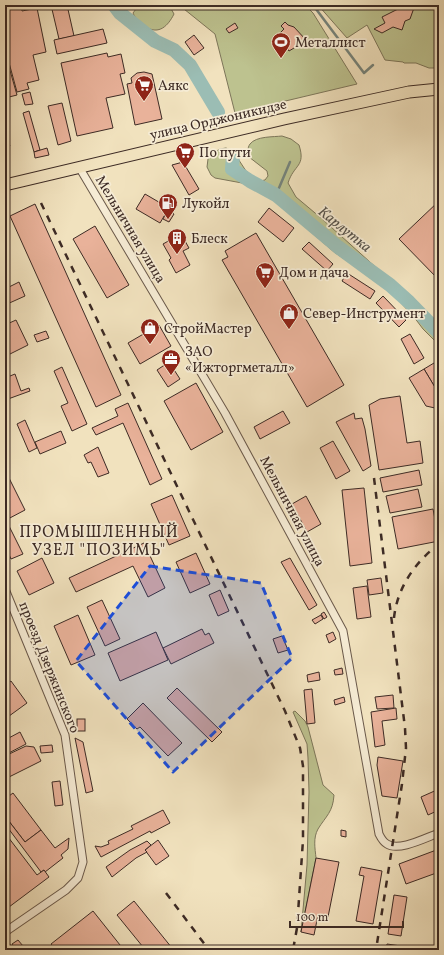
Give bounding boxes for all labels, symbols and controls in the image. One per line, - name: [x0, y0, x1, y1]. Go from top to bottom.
- sports icon: Металлист: [270, 31, 292, 59]
- place label: Металлист: [295, 34, 365, 53]
- supermarket icon: Аякс: [133, 74, 155, 102]
- place label: Аякс: [158, 77, 189, 96]
- street label: улица Орджоникидзе: [148, 95, 289, 145]
- supermarket icon: По пути: [174, 141, 196, 169]
- place label: По пути: [199, 144, 251, 163]
- street label: Мельничная улица: [90, 172, 169, 287]
- fuel station icon: Лукойл: [157, 192, 179, 220]
- place label: Лукойл: [182, 195, 230, 214]
- water label: Карлутка: [313, 202, 375, 258]
- building icon: Блеск: [166, 227, 188, 255]
- place label: Блеск: [191, 230, 228, 249]
- supermarket icon: Дом и дача: [254, 261, 276, 289]
- place label: Дом и дача: [279, 264, 349, 283]
- shop icon: Север-Инструмент: [278, 302, 300, 330]
- place label: Север-Инструмент: [303, 305, 425, 324]
- shop icon: СтройМастер: [139, 317, 161, 345]
- place label: СтройМастер: [164, 320, 252, 339]
- place label: ЗАО «Ижторгметалл»: [185, 343, 295, 378]
- office icon: ЗАО «Ижторгметалл»: [160, 348, 182, 376]
- street label: Мельничная улица: [255, 453, 329, 570]
- district label: ПРОМЫШЛЕННЫЙ УЗЕЛ "ПОЗИМЬ": [19, 522, 179, 562]
- street label: проезд Дзержинского: [14, 599, 84, 736]
- scale bar: [290, 903, 403, 929]
- text: 100 m: [296, 910, 329, 926]

